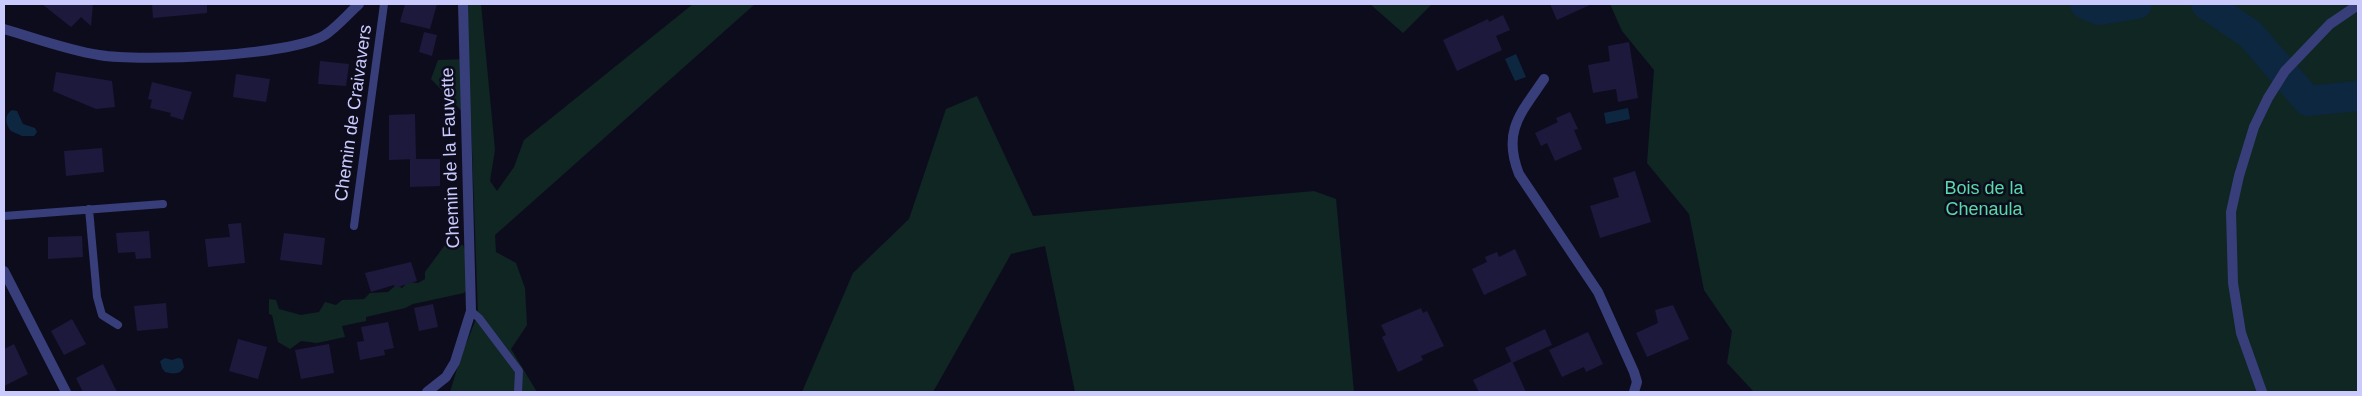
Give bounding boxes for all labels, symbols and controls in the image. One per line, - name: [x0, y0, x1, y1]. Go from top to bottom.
- street label: Chemin de Craivavers: [331, 23, 375, 203]
- street label: Chemin de la Fauvette: [437, 67, 463, 249]
- park label: Bois de la Chenaula: [1944, 178, 2025, 219]

